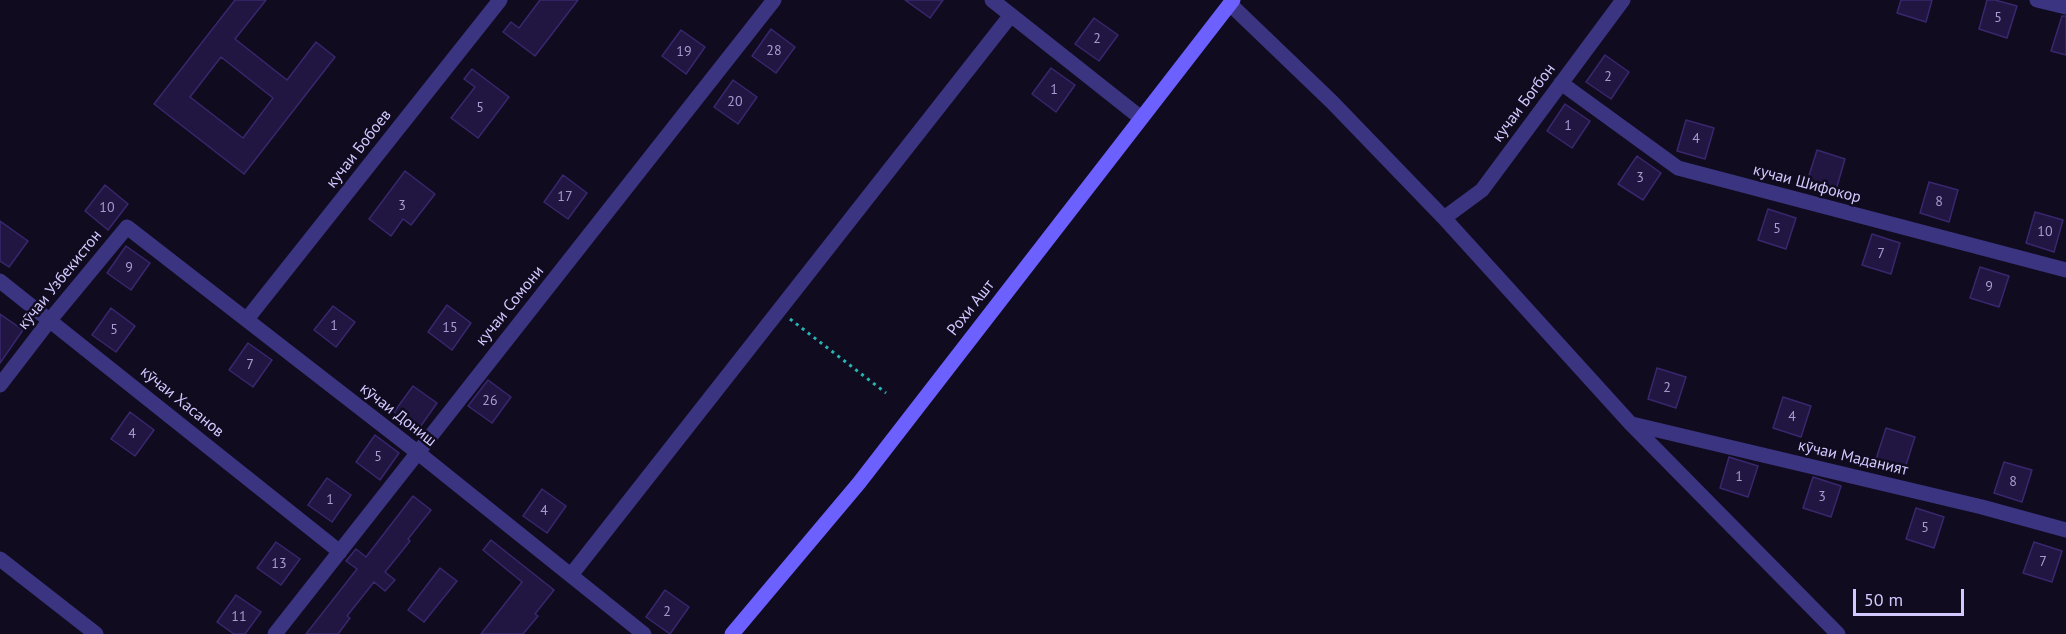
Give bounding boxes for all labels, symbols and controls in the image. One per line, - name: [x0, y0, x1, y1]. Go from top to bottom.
- house number: 5: [1994, 10, 2002, 26]
- house number: 2: [1093, 31, 1101, 47]
- house number: 28: [766, 43, 782, 59]
- house number: 19: [676, 44, 692, 60]
- street label: кучаи Богбон: [1488, 60, 1560, 146]
- house number: 2: [1604, 69, 1612, 85]
- house number: 1: [1050, 82, 1058, 98]
- house number: 20: [727, 94, 743, 110]
- house number: 5: [476, 100, 484, 116]
- street label: кучаи Бобоев: [322, 106, 396, 192]
- house number: 1: [1564, 118, 1572, 134]
- house number: 4: [1692, 131, 1700, 147]
- street label: кучаи Шифокор: [1751, 160, 1863, 208]
- house number: 3: [1636, 170, 1644, 186]
- house number: 17: [557, 189, 573, 205]
- house number: 8: [1935, 194, 1943, 210]
- house number: 3: [398, 198, 406, 214]
- house number: 10: [99, 200, 115, 216]
- house number: 5: [1773, 221, 1781, 237]
- house number: 10: [2037, 224, 2053, 240]
- street label: кӯчаи Узбекистон: [14, 226, 106, 334]
- house number: 7: [1877, 246, 1885, 262]
- house number: 9: [125, 260, 133, 276]
- street label: кучаи Сомони: [472, 262, 548, 350]
- street label: Рохи Ашт: [943, 276, 999, 340]
- house number: 9: [1985, 279, 1993, 295]
- house number: 1: [330, 318, 338, 334]
- house number: 15: [442, 320, 458, 336]
- house number: 5: [110, 322, 118, 338]
- house number: 7: [246, 357, 254, 373]
- street label: кӯчаи Хасанов: [136, 362, 228, 442]
- street label: кӯчаи Дониш: [356, 379, 440, 451]
- house number: 2: [1663, 380, 1671, 396]
- house number: 26: [482, 393, 498, 409]
- house number: 4: [1788, 409, 1796, 425]
- house number: 4: [128, 426, 136, 442]
- street label: кӯчаи Маданият: [1796, 436, 1910, 480]
- house number: 5: [374, 449, 382, 465]
- house number: 1: [1735, 469, 1743, 485]
- house number: 8: [2009, 474, 2017, 490]
- house number: 3: [1818, 489, 1826, 505]
- house number: 1: [326, 492, 334, 508]
- house number: 4: [540, 503, 548, 519]
- house number: 5: [1921, 520, 1929, 536]
- house number: 7: [2039, 554, 2047, 570]
- house number: 13: [271, 556, 287, 572]
- scale bar: [1856, 577, 1967, 615]
- text: 50 m: [1864, 588, 1903, 611]
- house number: 2: [663, 604, 671, 620]
- house number: 11: [231, 609, 247, 625]

